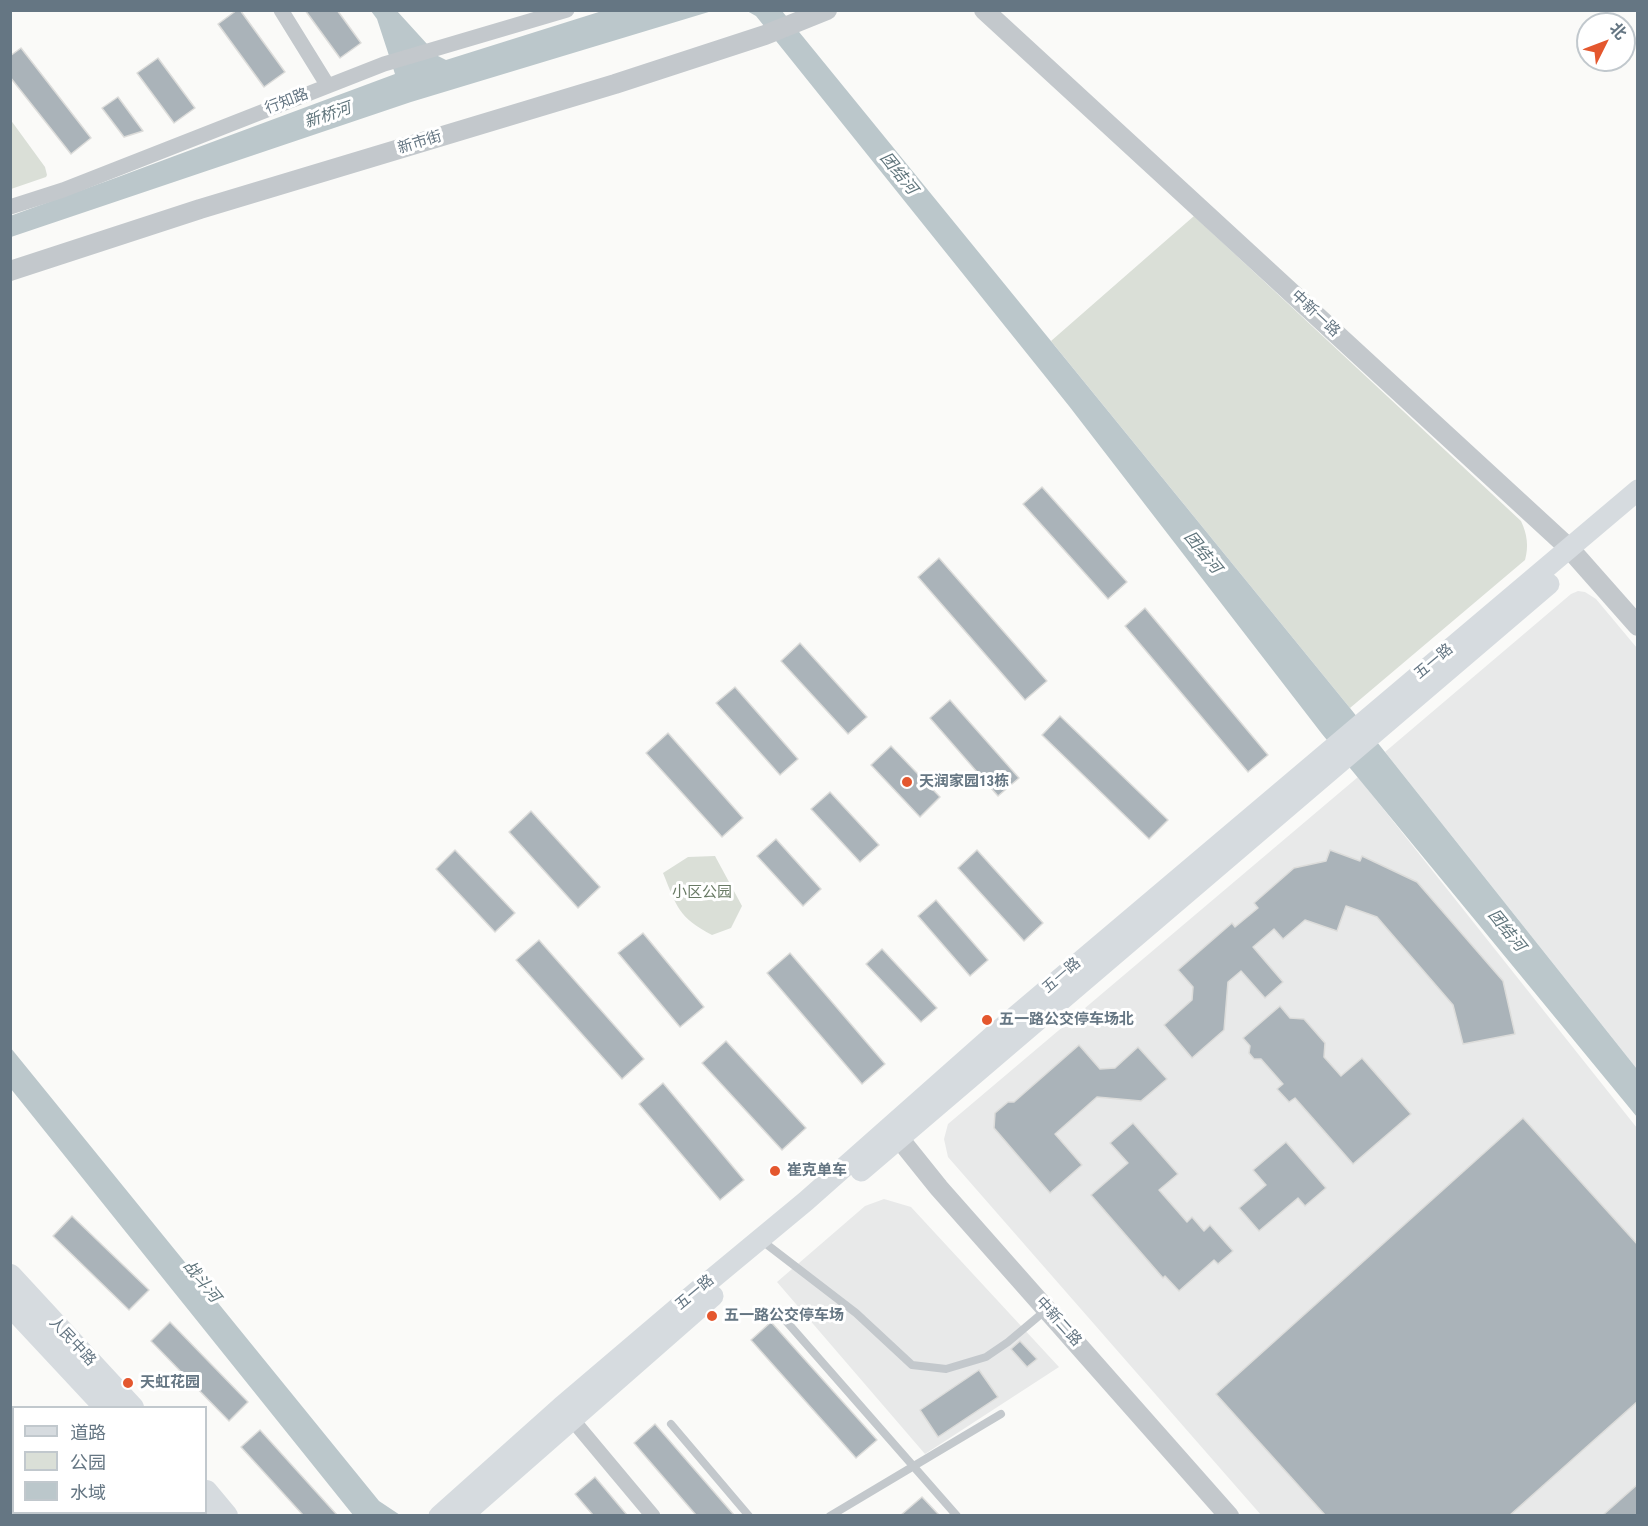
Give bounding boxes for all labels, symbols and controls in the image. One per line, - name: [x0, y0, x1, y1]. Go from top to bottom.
- north arrow: [1576, 12, 1636, 72]
- text: 北: [1606, 19, 1631, 43]
- street label: 行知路: [263, 86, 311, 118]
- water label: 新桥河: [302, 99, 354, 133]
- street label: 新市街: [396, 128, 444, 158]
- water label: 团结河: [875, 149, 921, 199]
- street label: 中新一路: [1287, 287, 1343, 341]
- water label: 团结河: [1179, 528, 1225, 578]
- street label: 五一路: [1411, 641, 1457, 683]
- place label: 天润家园13栋: [919, 773, 1009, 791]
- marker: 天润家园13栋: [900, 775, 914, 789]
- park label: 小区公园: [672, 884, 732, 902]
- water label: 团结河: [1483, 906, 1529, 956]
- street label: 五一路: [1039, 954, 1085, 998]
- place label: 五一路公交停车场北: [999, 1011, 1134, 1029]
- marker: 五一路公交停车场北: [980, 1013, 994, 1027]
- place label: 崔克单车: [787, 1162, 847, 1180]
- marker: 崔克单车: [768, 1164, 782, 1178]
- water label: 战斗河: [178, 1257, 224, 1307]
- street label: 五一路: [672, 1272, 718, 1314]
- street label: 中新二路: [1031, 1294, 1085, 1350]
- place label: 五一路公交停车场: [724, 1307, 844, 1325]
- marker: 五一路公交停车场: [705, 1309, 719, 1323]
- street label: 人民中路: [45, 1314, 99, 1370]
- place label: 天虹花园: [140, 1374, 200, 1392]
- marker: 天虹花园: [121, 1376, 135, 1390]
- legend: [12, 1406, 207, 1514]
- text: 道路: [70, 1422, 106, 1443]
- text: 公园: [70, 1452, 106, 1473]
- text: 水域: [70, 1482, 106, 1503]

